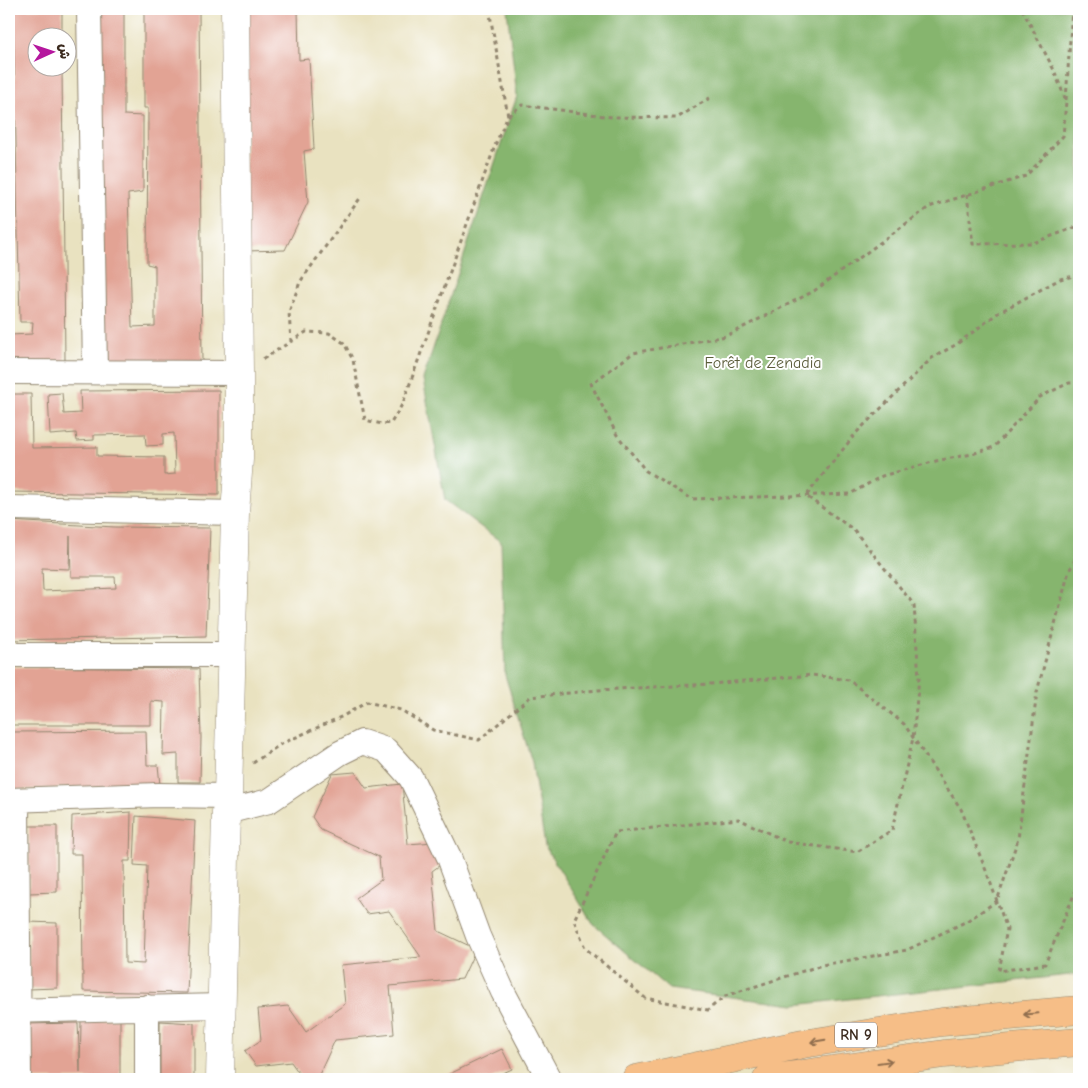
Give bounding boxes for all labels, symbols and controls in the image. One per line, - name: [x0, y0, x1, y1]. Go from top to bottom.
- north arrow: [28, 28, 78, 78]
- text: ش: [56, 43, 73, 59]
- park label: Forêt de Zenadia: [704, 354, 822, 372]
- one-way arrow: [1023, 1010, 1039, 1019]
- road number: RN 9: [835, 1022, 877, 1048]
- one-way arrow: [810, 1037, 826, 1047]
- one-way arrow: [877, 1057, 893, 1067]

